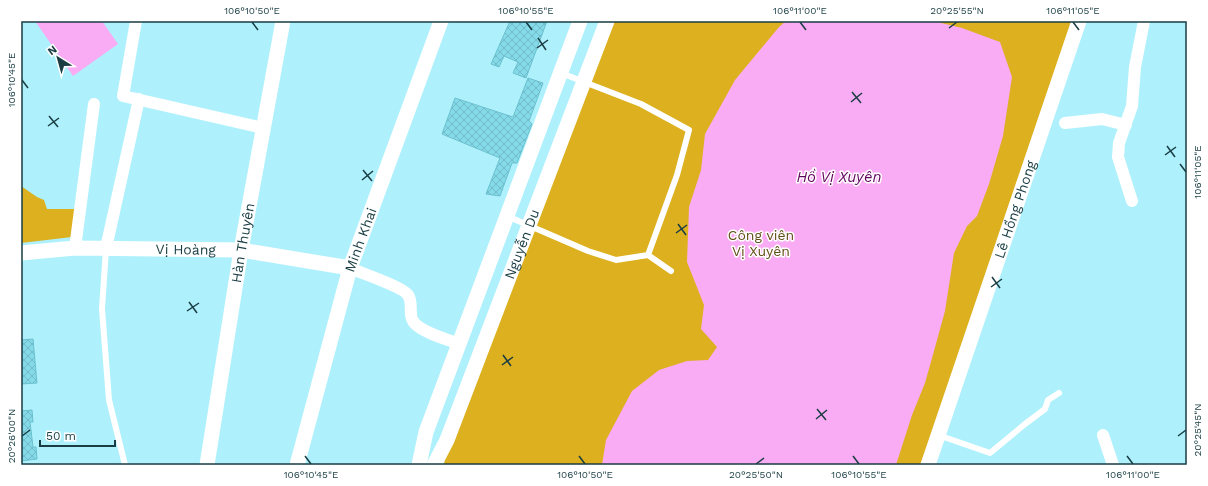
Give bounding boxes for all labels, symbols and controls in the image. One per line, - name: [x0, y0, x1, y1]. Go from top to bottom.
- text: 106°10'50"E: [224, 5, 280, 16]
- text: 106°10'55"E: [498, 5, 554, 16]
- text: 106°11'00"E: [773, 5, 827, 16]
- text: 20°25'55"N: [930, 5, 984, 16]
- text: 106°11'05"E: [1046, 5, 1100, 16]
- north arrow: [38, 38, 78, 78]
- text: N: [45, 43, 59, 58]
- text: 106°10'45"E: [6, 53, 17, 107]
- text: 106°11'05"E: [1192, 145, 1203, 199]
- street label: Lê Hồng Phong: [991, 158, 1039, 260]
- water label: Hồ Vị Xuyên: [796, 168, 882, 186]
- street label: Hàn Thuyên: [228, 202, 257, 284]
- street label: Minh Khai: [341, 205, 380, 274]
- street label: Nguyễn Du: [501, 207, 542, 281]
- park label: Công viên Vị Xuyên: [728, 227, 794, 259]
- street label: Vị Hoàng: [156, 241, 217, 258]
- text: 20°25'45"N: [1192, 403, 1203, 457]
- text: 20°26'00"N: [6, 409, 17, 463]
- scale bar: [40, 422, 115, 448]
- text: 50 m: [46, 429, 76, 443]
- text: 106°10'45"E: [284, 469, 338, 480]
- text: 106°10'50"E: [557, 469, 613, 480]
- text: 20°25'50"N: [729, 469, 783, 480]
- text: 106°10'55"E: [831, 469, 887, 480]
- text: 106°11'00"E: [1106, 469, 1160, 480]

